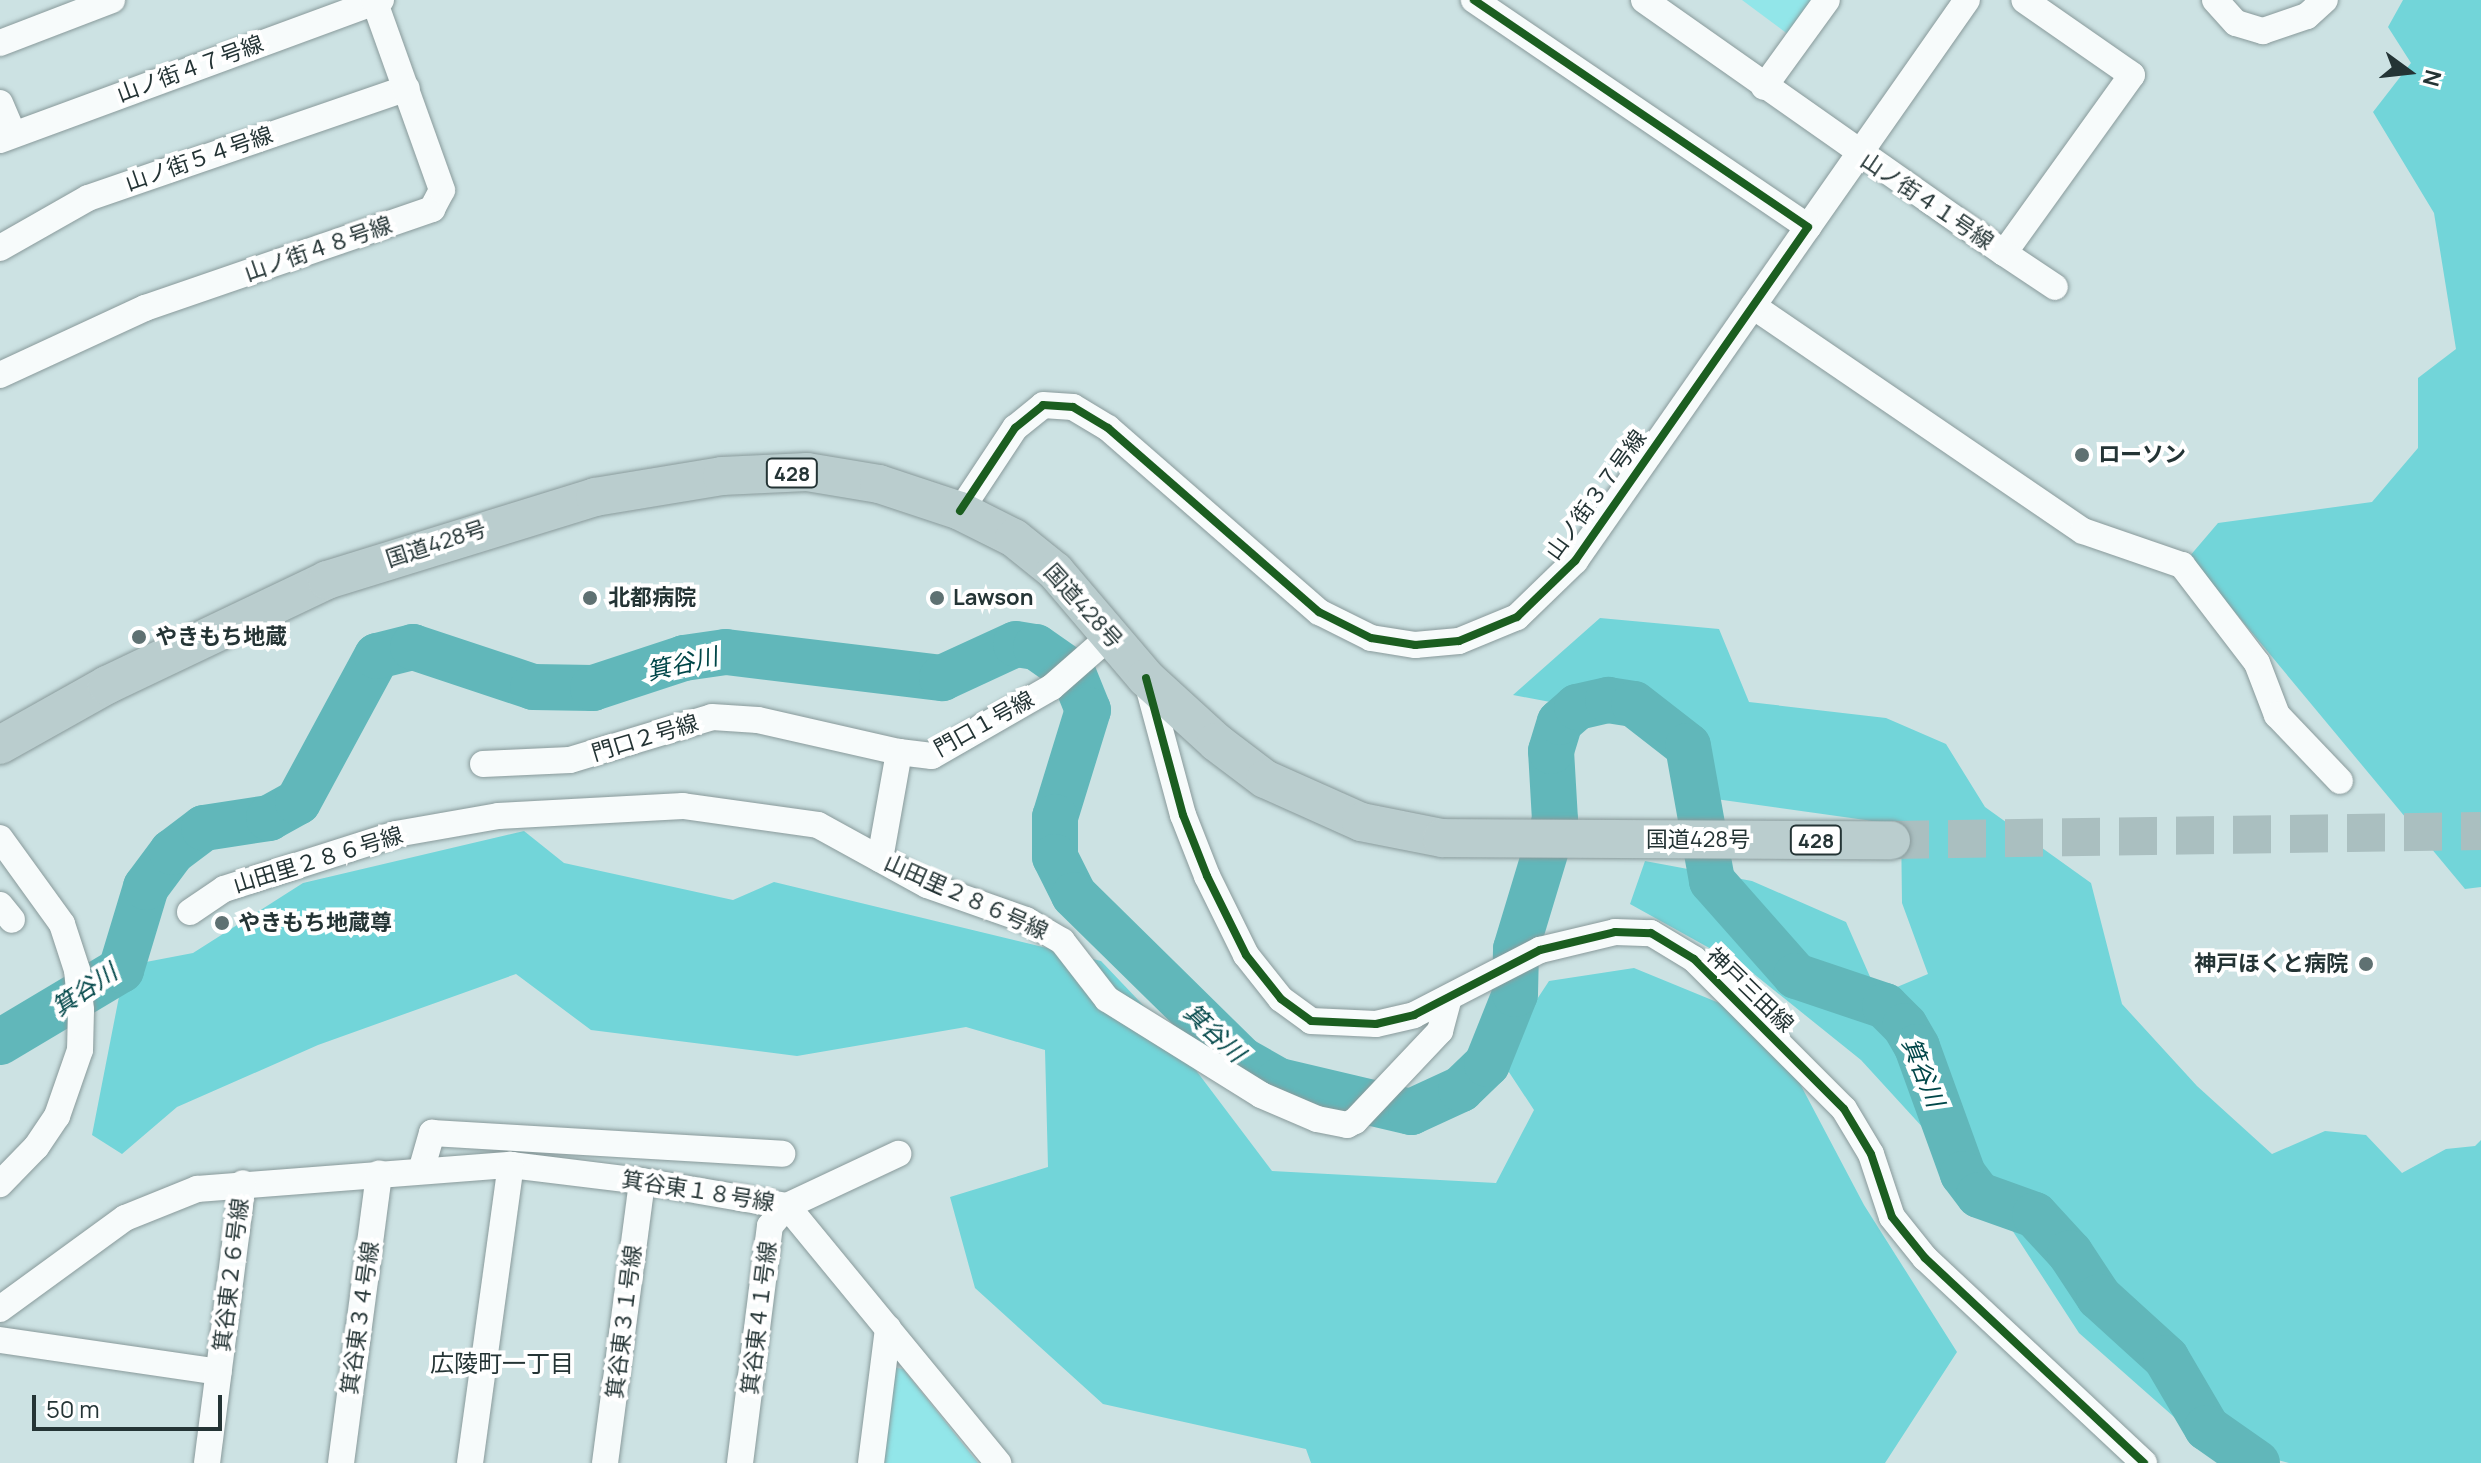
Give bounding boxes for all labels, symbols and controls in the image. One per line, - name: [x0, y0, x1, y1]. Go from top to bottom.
- street label: 山ノ街４７号線: [113, 30, 267, 108]
- north arrow: [2369, 32, 2449, 112]
- text: N: [2416, 67, 2449, 90]
- street label: 山ノ街５４号線: [122, 121, 276, 197]
- street label: 山ノ街４１号線: [1856, 147, 1998, 255]
- street label: 山ノ街４８号線: [241, 211, 395, 287]
- street label: 山ノ街３７号線: [1540, 425, 1652, 565]
- place label: ローソン: [2098, 442, 2186, 468]
- marker: ローソン: [2073, 446, 2091, 464]
- road number: 428: [764, 457, 820, 489]
- street label: 国道428号: [382, 515, 490, 573]
- street label: 国道428号: [1038, 558, 1128, 654]
- place label: 北都病院: [608, 585, 696, 611]
- place label: Lawson: [953, 585, 1033, 611]
- marker: 北都病院: [579, 587, 601, 609]
- marker: Lawson: [928, 589, 946, 607]
- place label: やきもち地蔵: [155, 624, 287, 650]
- marker: やきもち地蔵: [130, 628, 148, 646]
- water label: 箕谷川: [644, 641, 720, 685]
- street label: 門口１号線: [929, 686, 1039, 762]
- street label: 門口２号線: [589, 709, 701, 767]
- street label: 山田里２８６号線: [230, 822, 406, 898]
- road number: 428: [1788, 824, 1844, 856]
- street label: 国道428号: [1646, 827, 1750, 853]
- street label: 山田里２８６号線: [880, 849, 1052, 945]
- place label: やきもち地蔵尊: [238, 910, 392, 936]
- marker: やきもち地蔵尊: [213, 914, 231, 932]
- street label: 神戸三田線: [1701, 942, 1799, 1038]
- place label: 神戸ほくと病院: [2194, 951, 2348, 977]
- marker: 神戸ほくと病院: [2355, 953, 2377, 975]
- water label: 箕谷川: [46, 957, 122, 1021]
- water label: 箕谷川: [1179, 997, 1251, 1067]
- water label: 箕谷川: [1897, 1033, 1951, 1111]
- street label: 箕谷東１８号線: [620, 1166, 776, 1216]
- street label: 箕谷東２６号線: [209, 1197, 253, 1353]
- street label: 箕谷東３４号線: [336, 1240, 384, 1396]
- street label: 箕谷東４１号線: [737, 1240, 781, 1396]
- street label: 箕谷東３１号線: [602, 1244, 646, 1400]
- district label: 広陵町一丁目: [430, 1349, 574, 1377]
- scale bar: [36, 1379, 226, 1429]
- text: 50 m: [46, 1392, 100, 1425]

